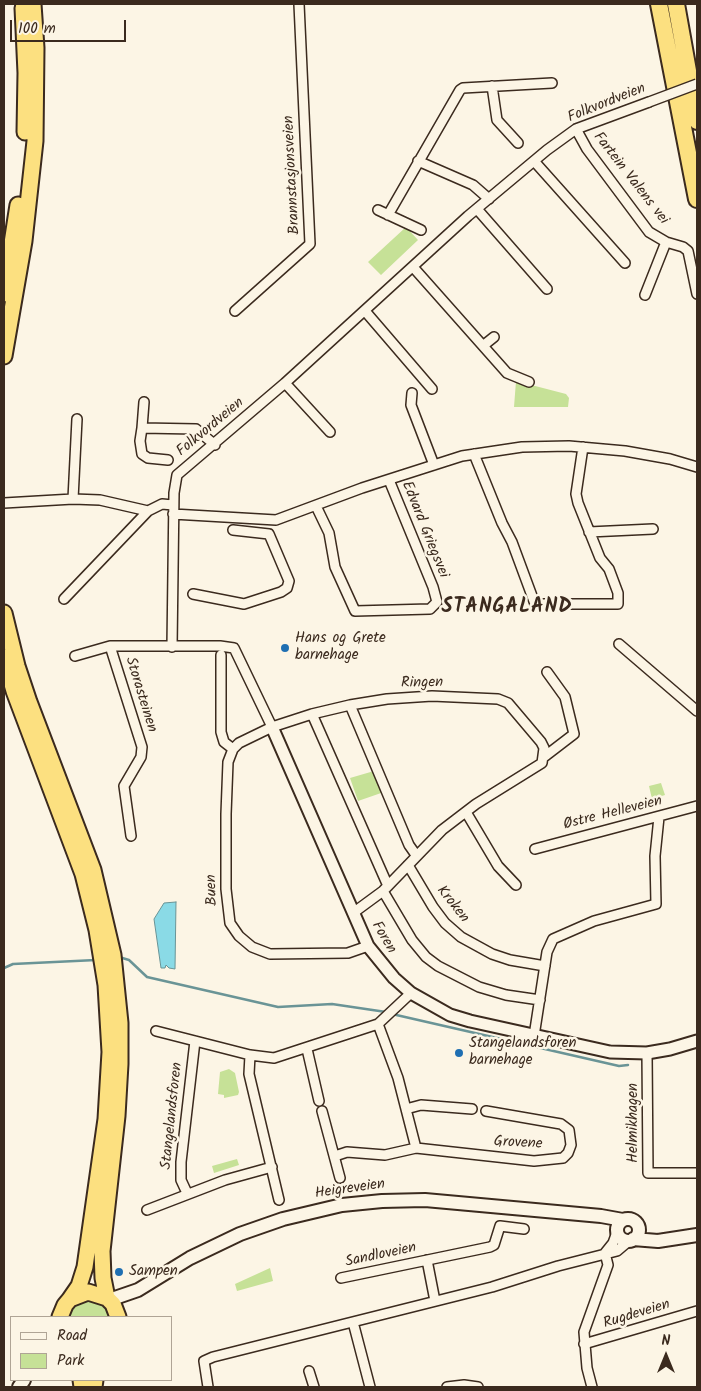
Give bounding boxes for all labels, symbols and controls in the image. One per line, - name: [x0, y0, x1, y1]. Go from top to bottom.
- scale bar: [12, 10, 129, 42]
- text: 100 m: [18, 17, 56, 41]
- street label: Folkvordveien: [565, 80, 649, 128]
- street label: Brannstasjonsveien: [281, 115, 305, 235]
- street label: Fartein Valens vei: [588, 129, 672, 229]
- street label: Folkvordveien: [174, 395, 248, 461]
- street label: Edvard Griegsvei: [396, 479, 452, 581]
- district label: STANGALAND: [440, 597, 574, 621]
- place label: Hans og Grete barnehage: [295, 630, 386, 665]
- marker: Hans og Grete barnehage: [279, 642, 291, 654]
- street label: Storasteinen: [120, 655, 160, 735]
- street label: Ringen: [401, 675, 443, 693]
- street label: Østre Helleveien: [562, 793, 664, 835]
- street label: Buen: [203, 874, 223, 906]
- street label: Kroken: [432, 883, 472, 927]
- street label: Foren: [366, 919, 400, 957]
- place label: Stangelandsforen barnehage: [469, 1035, 576, 1070]
- marker: Stangelandsforen barnehage: [453, 1047, 465, 1059]
- street label: Stangelandsforen: [158, 1062, 188, 1170]
- street label: Helmikhagen: [625, 1083, 643, 1163]
- street label: Grovene: [493, 1134, 543, 1154]
- street label: Heigreveien: [314, 1176, 386, 1204]
- street label: Sandloveien: [344, 1240, 418, 1272]
- place label: Sampen: [129, 1263, 178, 1281]
- marker: Sampen: [113, 1266, 125, 1278]
- street label: Rugdeveien: [602, 1296, 672, 1334]
- legend: [10, 1316, 172, 1381]
- text: Road: [57, 1324, 87, 1348]
- text: N: [662, 1330, 670, 1352]
- north arrow: [641, 1331, 691, 1381]
- text: Park: [57, 1349, 84, 1373]

